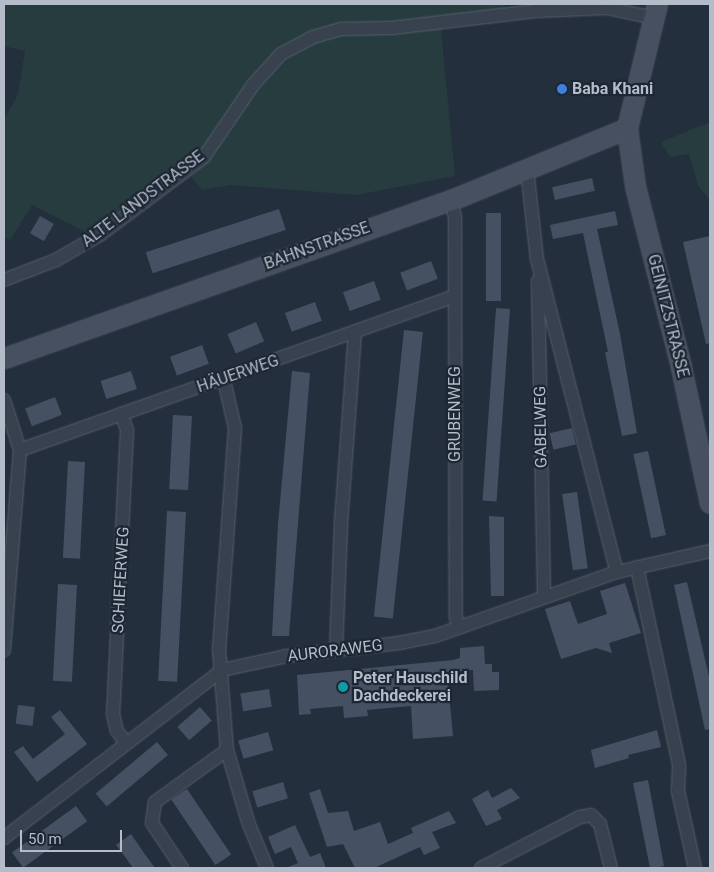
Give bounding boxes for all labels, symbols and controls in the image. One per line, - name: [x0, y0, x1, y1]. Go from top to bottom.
- place label: Baba Khani: [572, 79, 653, 99]
- marker: Baba Khani: [556, 83, 568, 95]
- street label: ALTE LANDSTRASSE: [78, 147, 208, 251]
- street label: BAHNSTRASSE: [262, 218, 372, 274]
- street label: GEINITZSTRASSE: [643, 252, 693, 380]
- street label: HÄUERWEG: [195, 351, 281, 397]
- street label: GRUBENWEG: [445, 366, 465, 462]
- street label: GABELWEG: [531, 386, 551, 468]
- street label: SCHIEFERWEG: [109, 526, 133, 634]
- street label: AURORAWEG: [286, 636, 384, 666]
- place label: Peter Hauschild Dachdeckerei: [353, 668, 468, 706]
- marker: Peter Hauschild Dachdeckerei: [337, 681, 349, 693]
- scale bar: [22, 820, 125, 852]
- text: 50 m: [28, 830, 62, 848]

